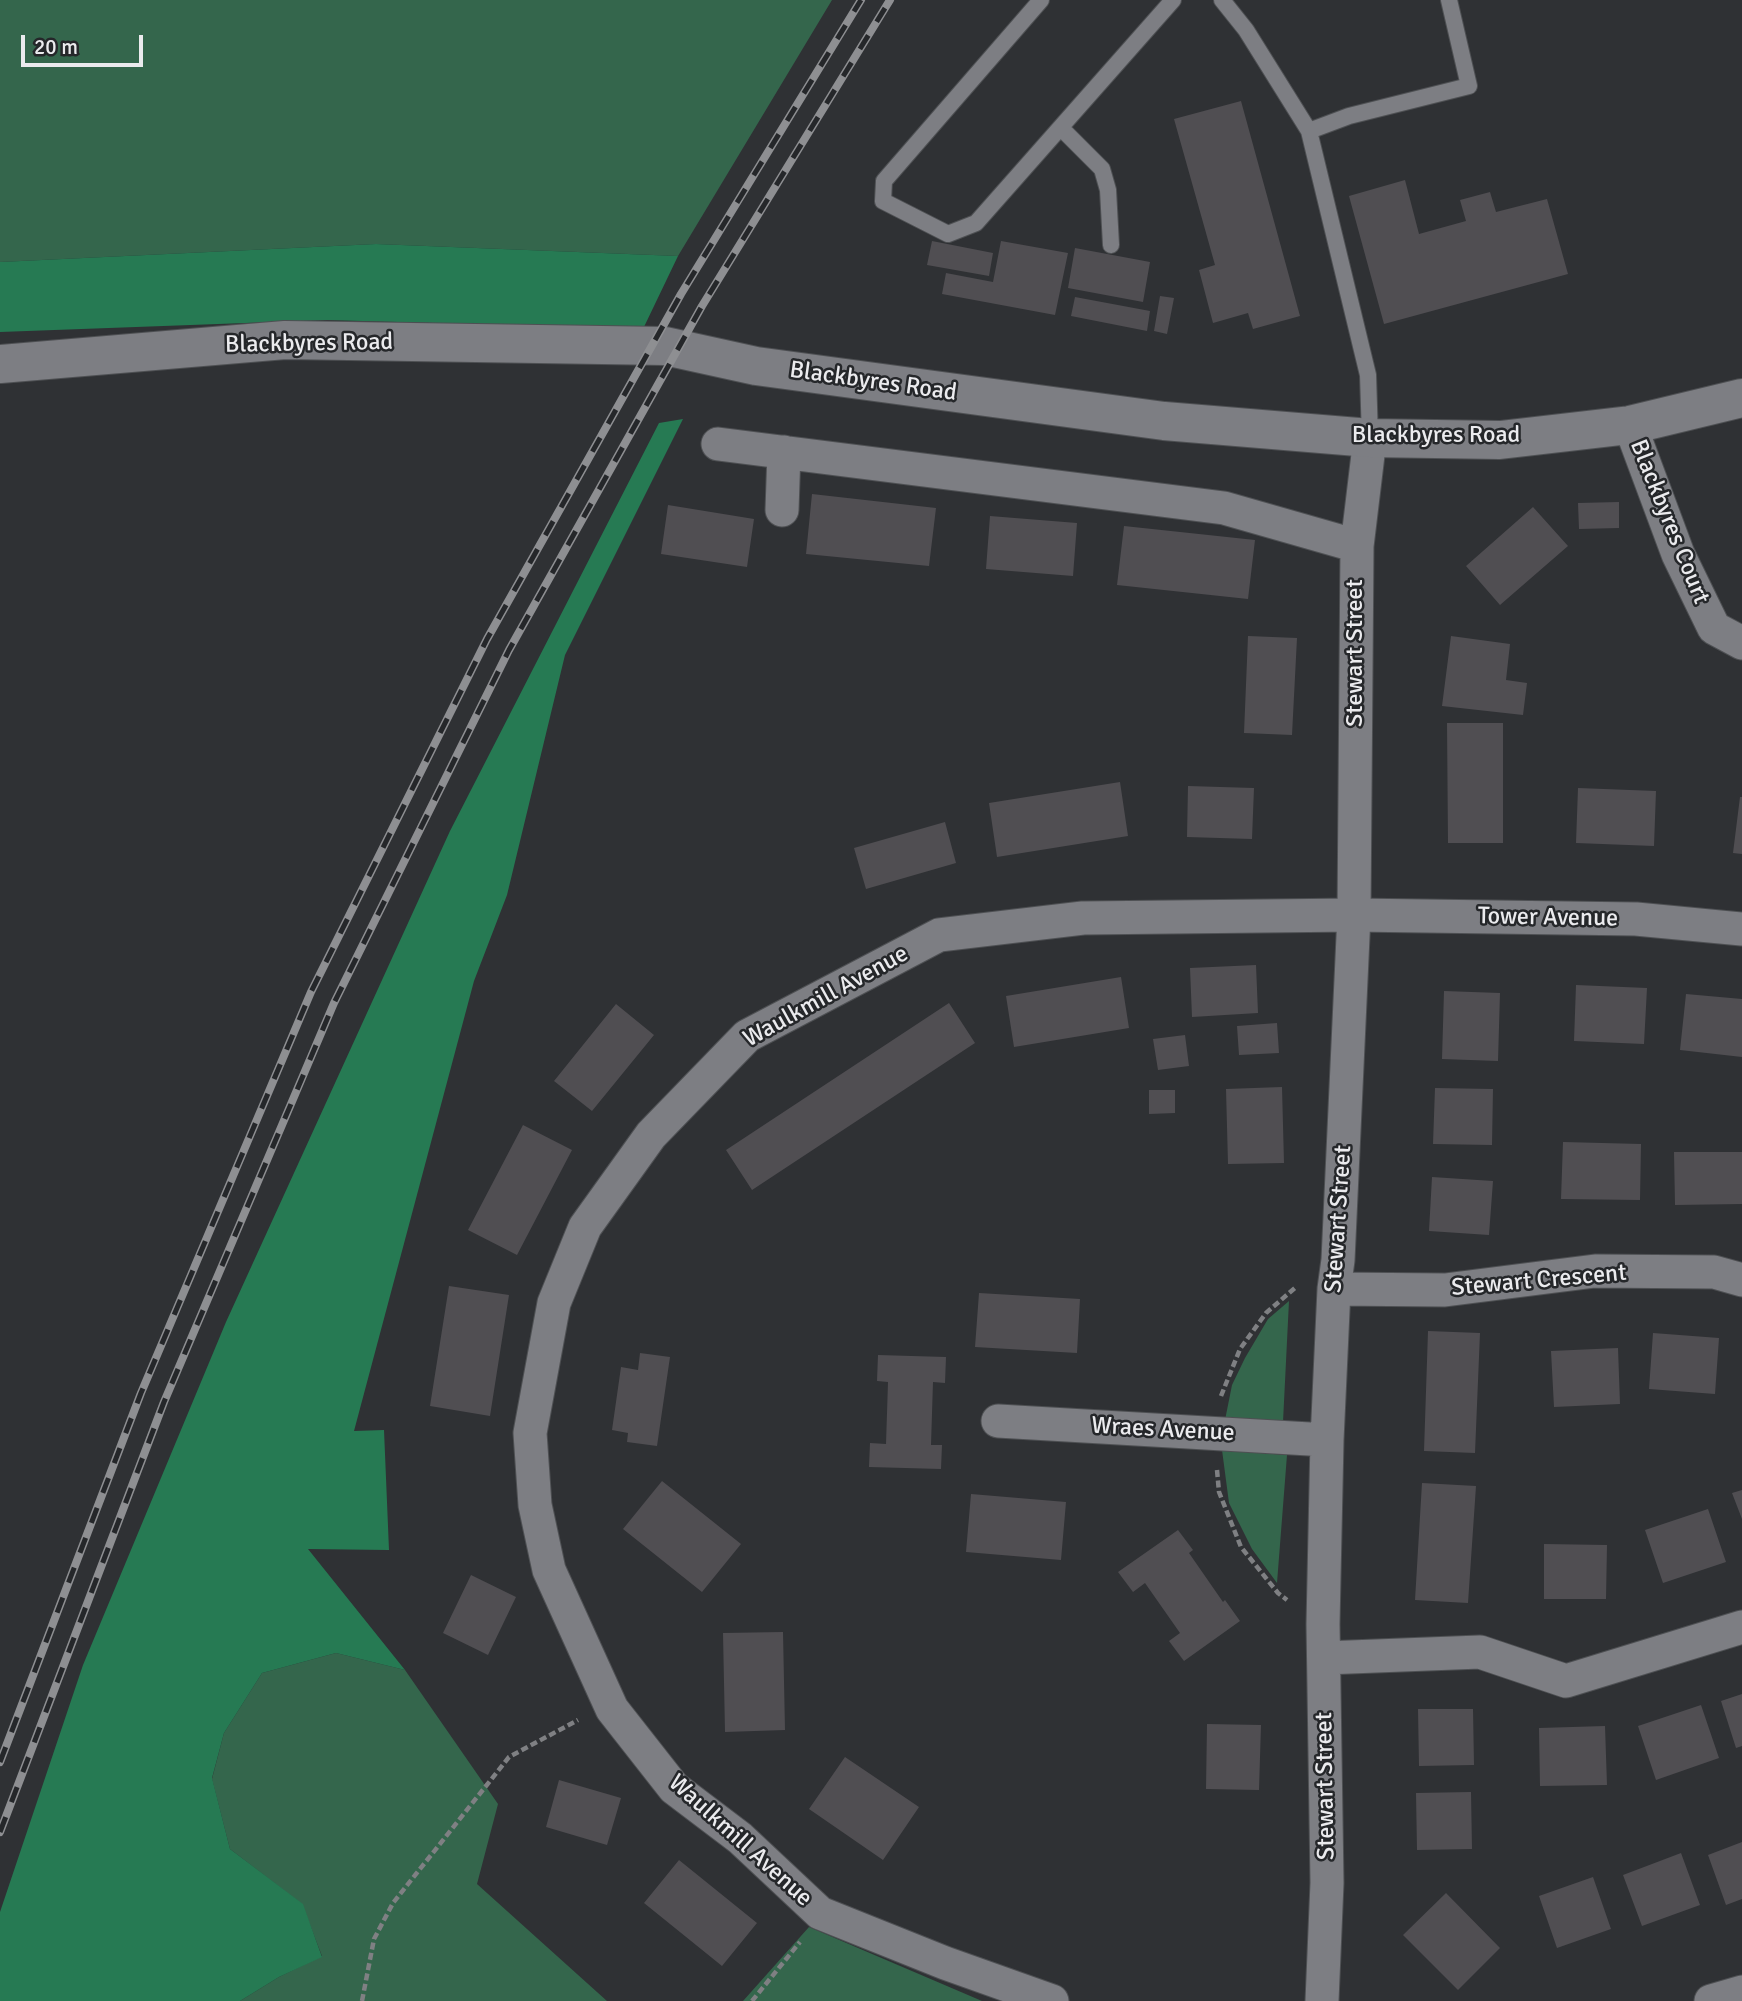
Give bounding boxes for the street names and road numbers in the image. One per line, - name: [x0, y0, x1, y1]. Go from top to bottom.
- street label: Blackbyres Road: [225, 328, 393, 360]
- street label: Blackbyres Road: [788, 356, 958, 408]
- street label: Blackbyres Road: [1352, 422, 1520, 450]
- street label: Blackbyres Court: [1623, 436, 1715, 608]
- street label: Stewart Street: [1342, 579, 1370, 727]
- street label: Tower Avenue: [1478, 902, 1618, 934]
- street label: Waulkmill Avenue: [739, 940, 913, 1054]
- street label: Stewart Street: [1319, 1144, 1359, 1294]
- street label: Stewart Crescent: [1450, 1259, 1628, 1303]
- street label: Wraes Avenue: [1091, 1412, 1235, 1448]
- street label: Stewart Street: [1310, 1712, 1342, 1860]
- street label: Waulkmill Avenue: [662, 1769, 818, 1913]

